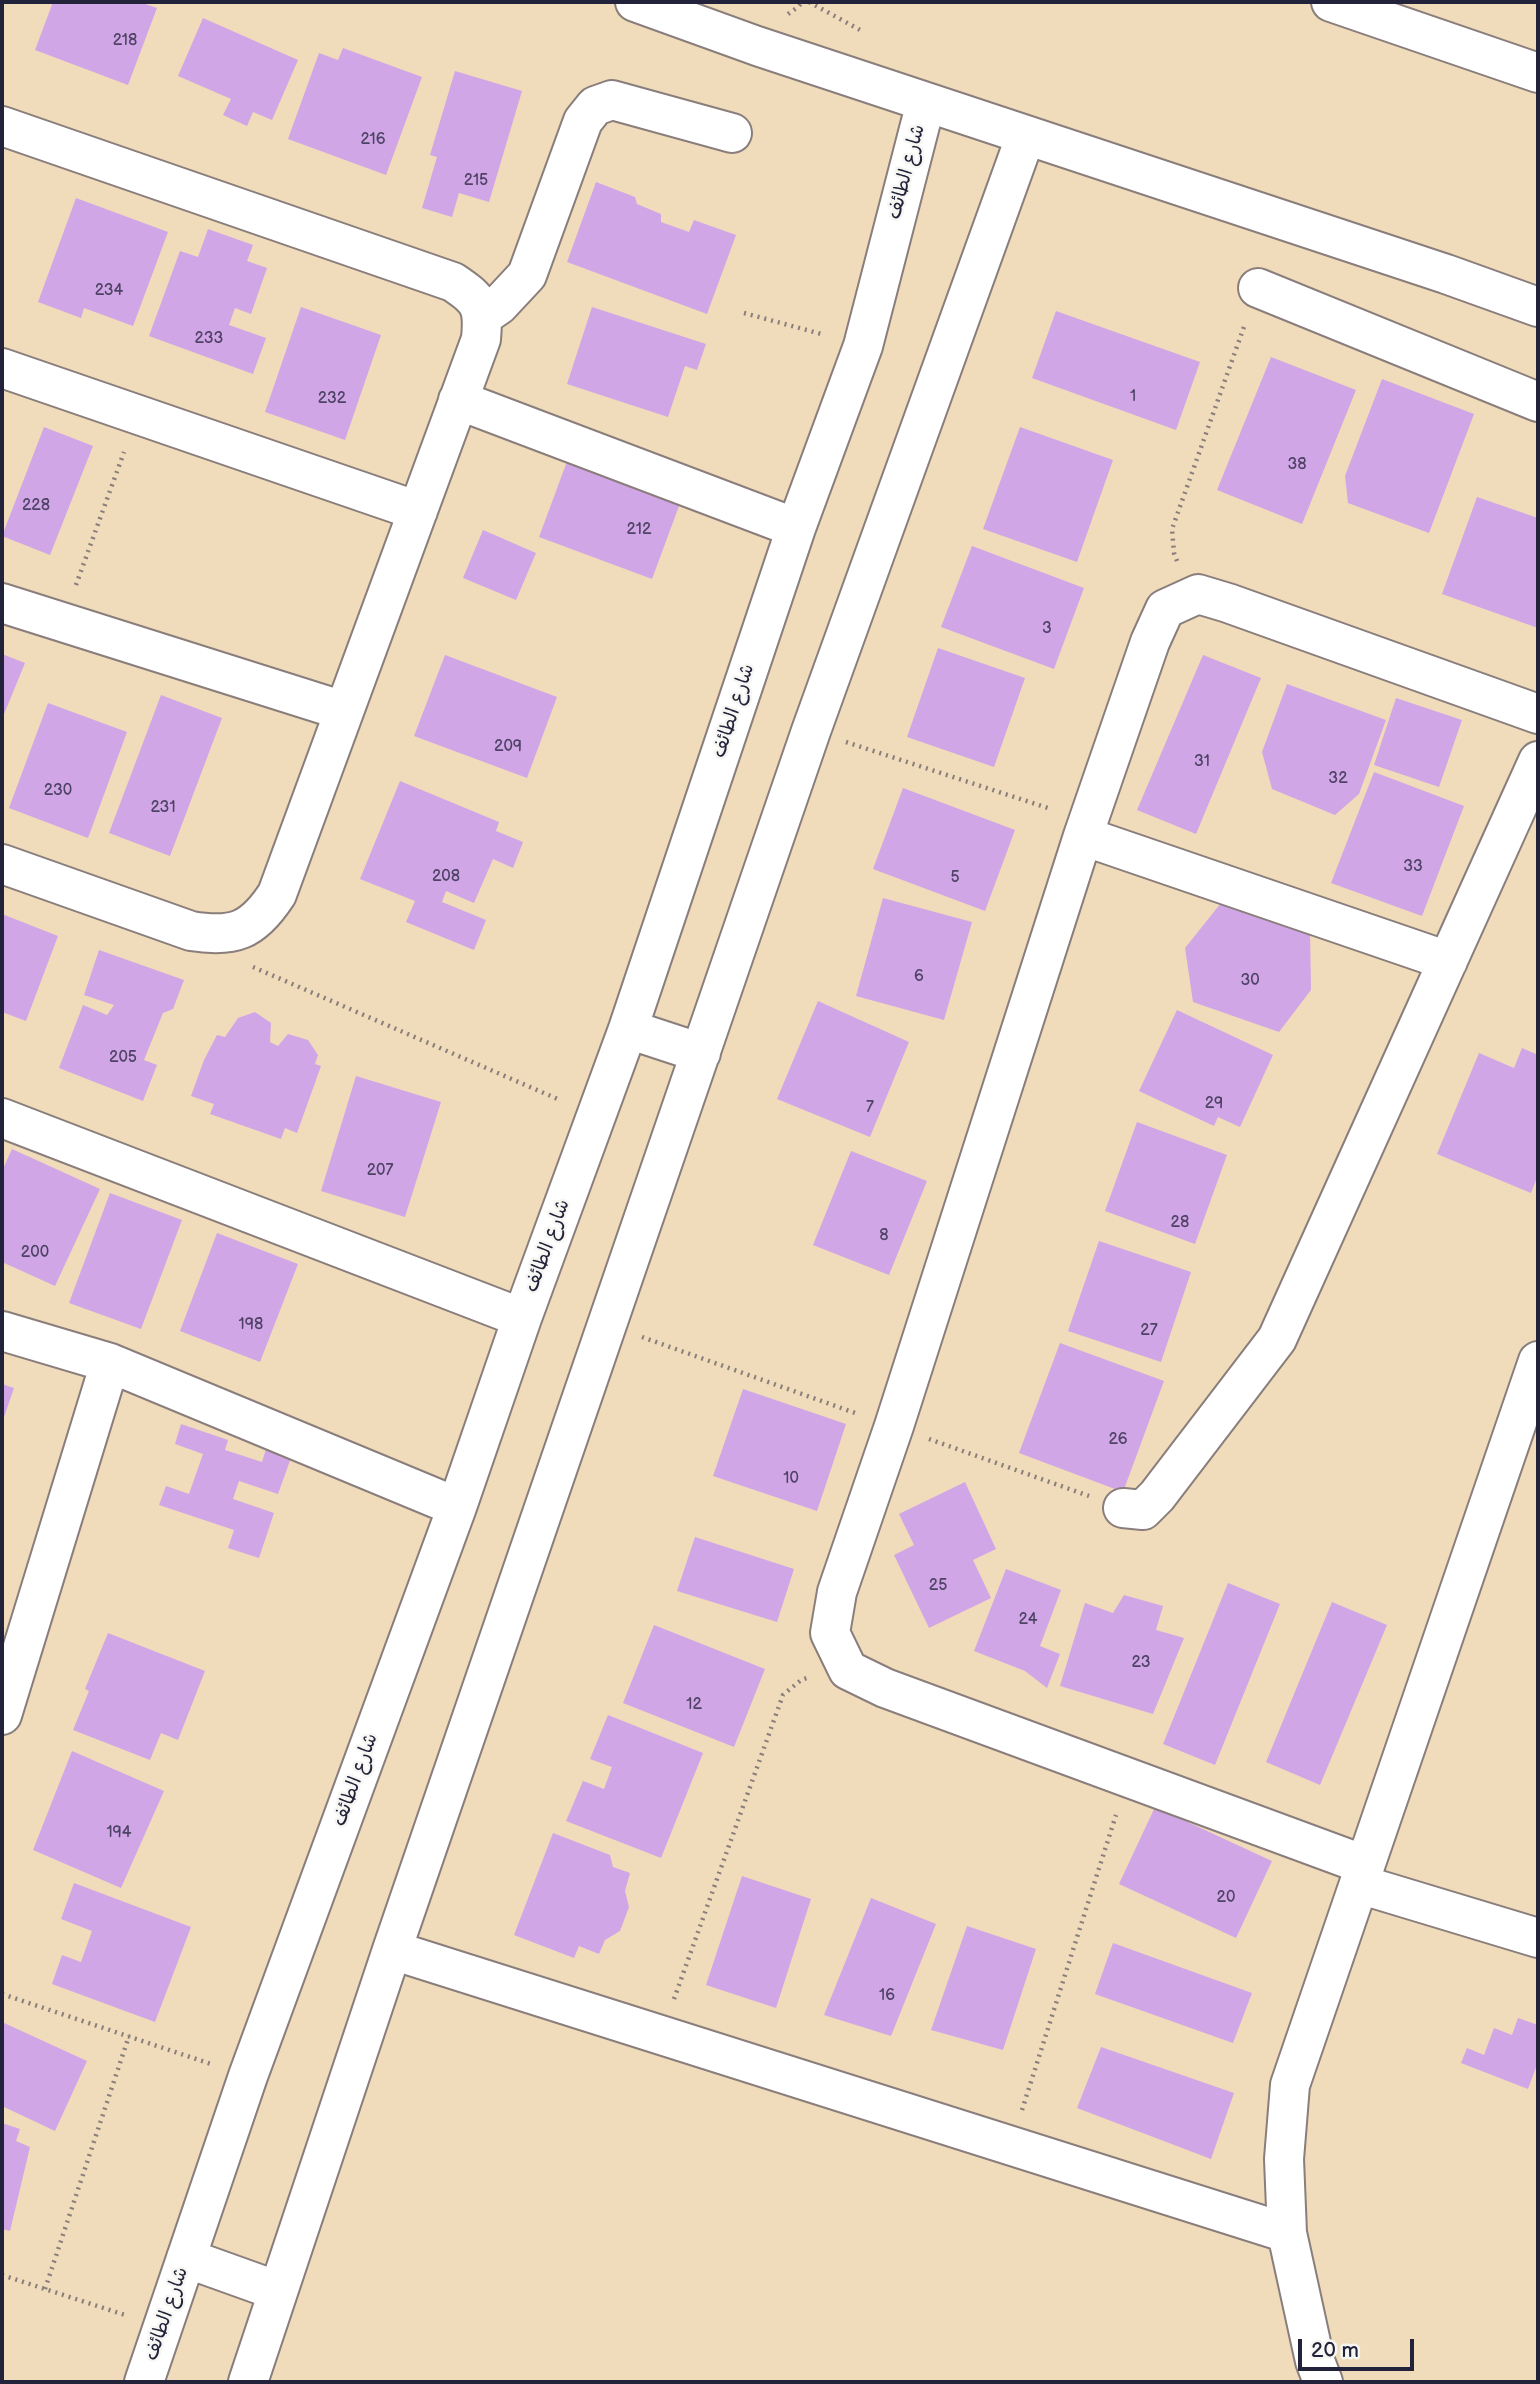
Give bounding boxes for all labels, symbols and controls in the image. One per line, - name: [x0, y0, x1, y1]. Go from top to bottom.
- house number: 218: [113, 31, 137, 51]
- street label: شارع الطائف: [883, 122, 931, 222]
- house number: 216: [360, 130, 386, 150]
- house number: 215: [464, 171, 488, 191]
- house number: 234: [95, 281, 123, 301]
- house number: 233: [195, 329, 223, 349]
- house number: 1: [1130, 387, 1136, 407]
- house number: 232: [318, 389, 346, 409]
- house number: 38: [1287, 455, 1307, 475]
- house number: 228: [22, 496, 50, 516]
- house number: 212: [627, 520, 651, 540]
- house number: 3: [1042, 619, 1052, 639]
- street label: شارع الطائف: [708, 661, 760, 761]
- house number: 209: [494, 737, 522, 757]
- house number: 31: [1194, 752, 1210, 772]
- house number: 32: [1328, 769, 1348, 789]
- house number: 230: [44, 781, 72, 801]
- house number: 231: [150, 798, 176, 818]
- house number: 33: [1403, 857, 1423, 877]
- house number: 208: [432, 867, 460, 887]
- house number: 5: [950, 868, 960, 888]
- house number: 6: [914, 967, 924, 987]
- house number: 30: [1240, 971, 1260, 991]
- house number: 205: [109, 1048, 137, 1068]
- house number: 29: [1205, 1094, 1223, 1114]
- house number: 7: [866, 1098, 874, 1118]
- house number: 207: [367, 1161, 393, 1181]
- street label: شارع الطائف: [521, 1196, 575, 1296]
- house number: 28: [1171, 1213, 1189, 1233]
- house number: 8: [879, 1226, 889, 1246]
- house number: 200: [21, 1243, 49, 1263]
- house number: 198: [239, 1315, 263, 1335]
- house number: 27: [1140, 1321, 1158, 1341]
- house number: 26: [1108, 1430, 1128, 1450]
- house number: 10: [783, 1469, 799, 1489]
- house number: 25: [929, 1576, 947, 1596]
- house number: 24: [1019, 1610, 1037, 1630]
- house number: 23: [1132, 1653, 1150, 1673]
- house number: 12: [686, 1695, 702, 1715]
- street label: شارع الطائف: [329, 1730, 383, 1830]
- house number: 194: [106, 1823, 132, 1843]
- house number: 20: [1217, 1888, 1235, 1908]
- house number: 16: [879, 1986, 895, 2006]
- street label: شارع الطائف: [140, 2264, 194, 2364]
- scale bar: [1302, 2324, 1418, 2368]
- text: 20 m: [1311, 2338, 1359, 2363]

